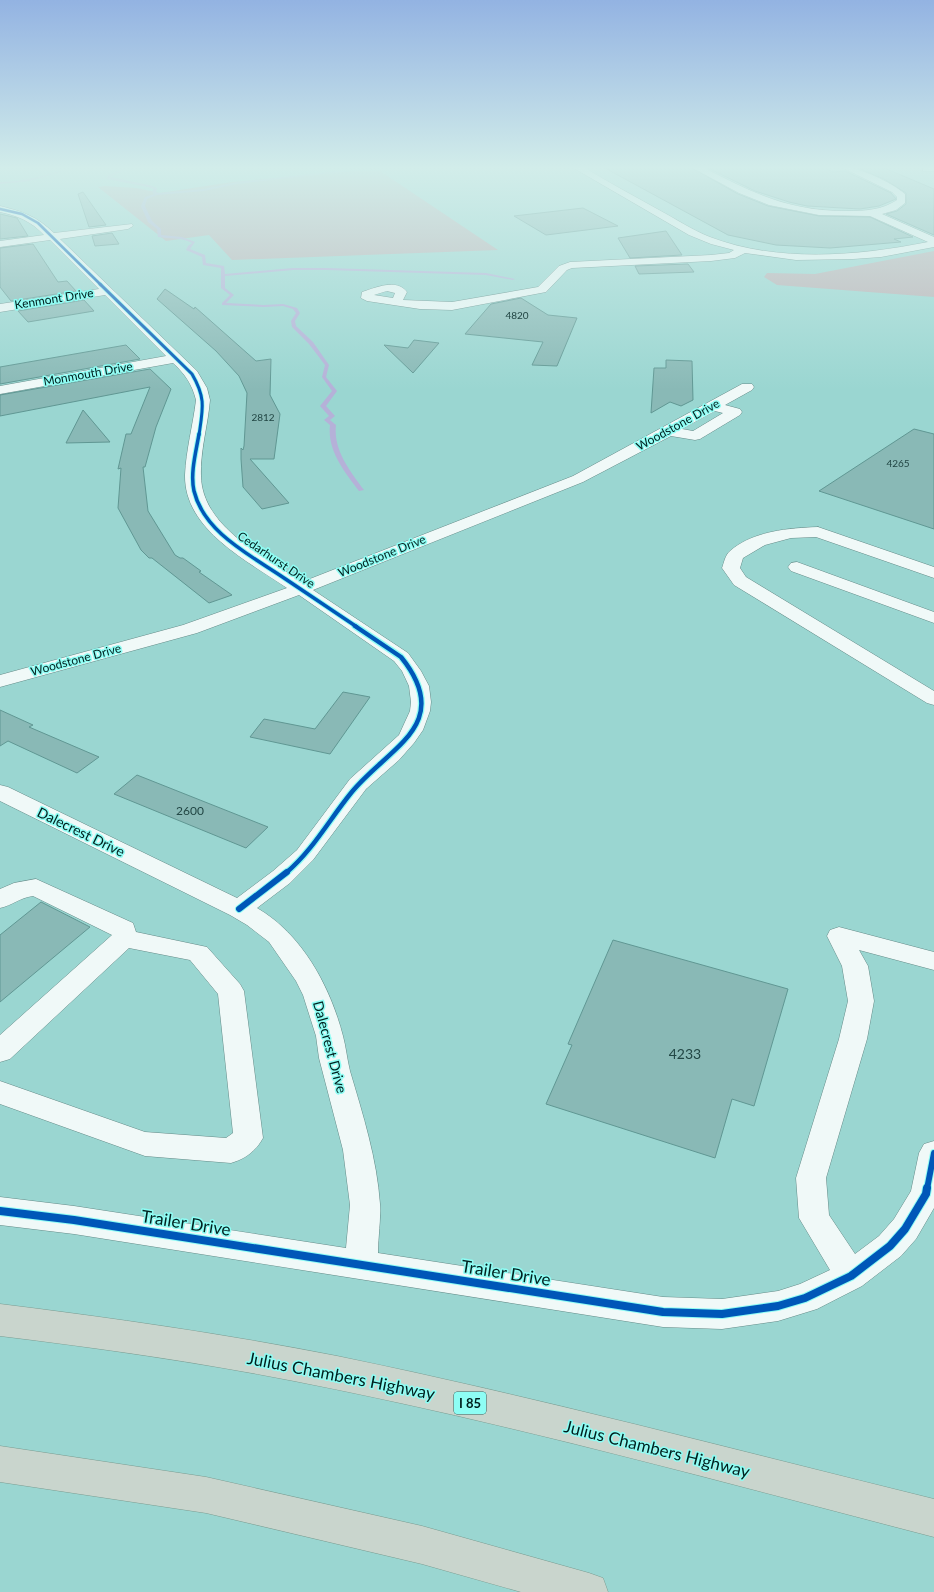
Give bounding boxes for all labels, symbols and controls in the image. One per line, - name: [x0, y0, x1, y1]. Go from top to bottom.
- street label: Kenmont Drive: [13, 285, 95, 312]
- house number: 4820: [505, 309, 529, 321]
- street label: Monmouth Drive: [42, 358, 134, 389]
- street label: Woodstone Drive: [633, 395, 722, 454]
- house number: 2812: [251, 411, 275, 423]
- house number: 4265: [886, 457, 910, 469]
- street label: Cedarhurst Drive: [235, 528, 318, 591]
- street label: Woodstone Drive: [336, 531, 428, 580]
- street label: Woodstone Drive: [29, 640, 123, 679]
- street label: Dalecrest Drive: [35, 803, 128, 860]
- house number: 2600: [176, 803, 204, 818]
- street label: Dalecrest Drive: [310, 999, 351, 1095]
- house number: 4233: [669, 1045, 701, 1062]
- street label: Trailer Drive: [140, 1205, 232, 1240]
- street label: Trailer Drive: [460, 1255, 552, 1290]
- street label: Julius Chambers Highway: [245, 1347, 437, 1404]
- road number: I 85: [454, 1392, 486, 1414]
- street label: Julius Chambers Highway: [562, 1415, 752, 1482]

